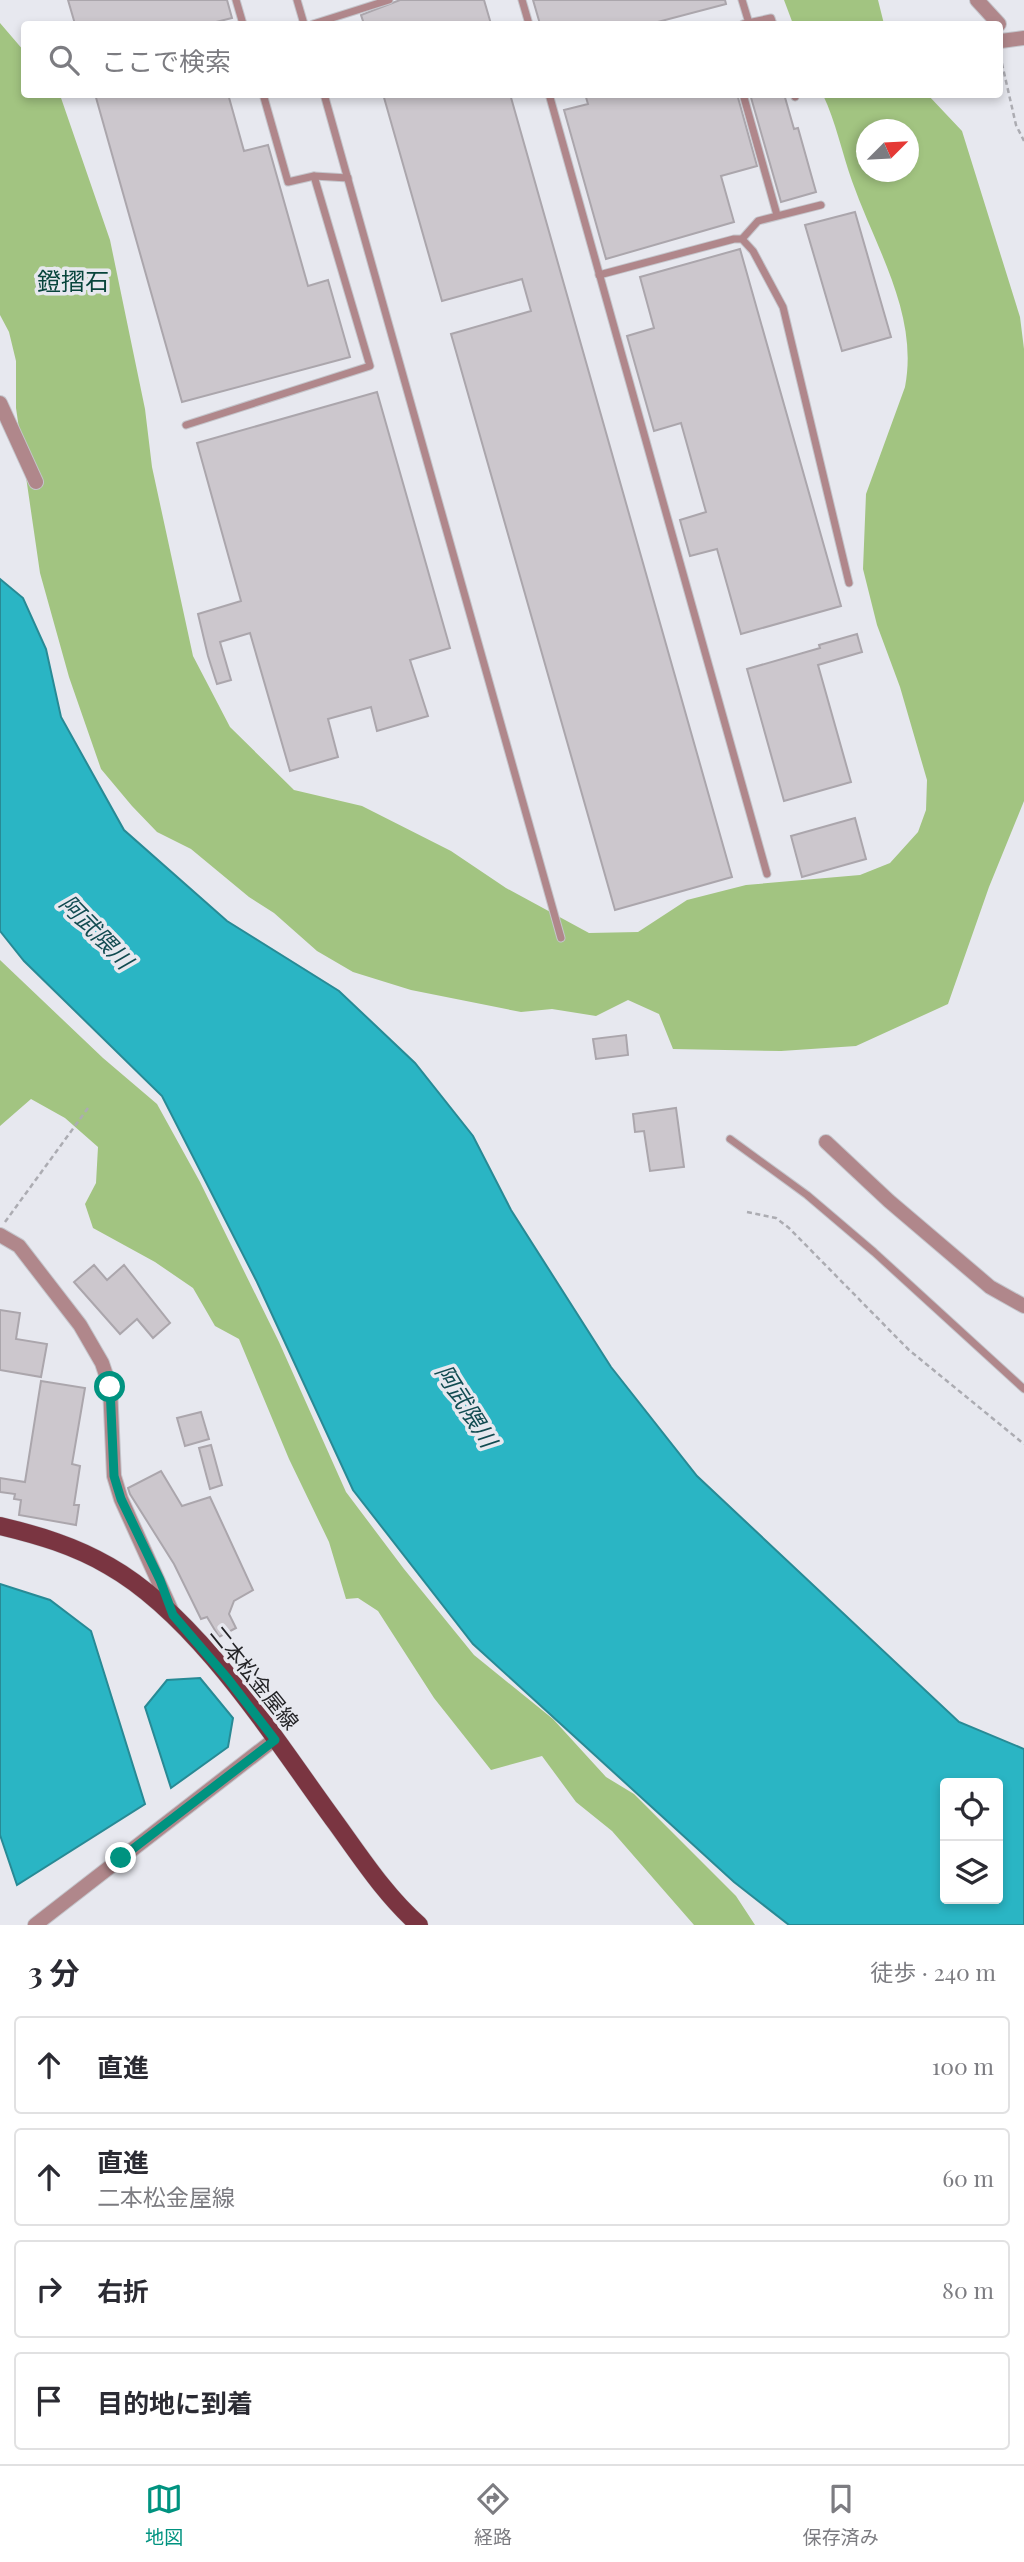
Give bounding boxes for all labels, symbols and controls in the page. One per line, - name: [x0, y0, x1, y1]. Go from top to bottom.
- search box: [21, 21, 1003, 98]
- icon: search: [45, 41, 83, 79]
- text: ここで検索: [101, 43, 231, 78]
- north arrow: [856, 119, 919, 182]
- district label: 鐙摺石: [37, 264, 109, 296]
- water label: 阿武隈川: [54, 887, 142, 977]
- water label: 阿武隈川: [430, 1358, 506, 1455]
- route start: [94, 1371, 125, 1402]
- street label: 二本松金屋線: [205, 1619, 306, 1735]
- map controls: [940, 1778, 1003, 1904]
- button: locate: [940, 1778, 1003, 1841]
- button: layers: [940, 1841, 1003, 1904]
- route end: [105, 1842, 136, 1873]
- text: 3 分: [28, 1952, 79, 1992]
- text: 徒歩 · 240 m: [870, 1956, 996, 1987]
- icon: ahead: [30, 2046, 68, 2084]
- text: 直進: [97, 2049, 149, 2084]
- text: 100 m: [932, 2050, 994, 2081]
- text: 直進: [97, 2144, 149, 2179]
- icon: ahead: [30, 2158, 68, 2196]
- text: 60 m: [942, 2162, 994, 2193]
- text: 二本松金屋線: [97, 2181, 235, 2212]
- icon: right: [30, 2270, 68, 2308]
- text: 右折: [97, 2273, 149, 2308]
- text: 80 m: [942, 2274, 994, 2305]
- icon: arrive: [30, 2382, 68, 2420]
- text: 目的地に到着: [97, 2385, 253, 2420]
- tab: 地図: [145, 2480, 183, 2549]
- tab: 経路: [474, 2480, 512, 2549]
- tab: 保存済み: [803, 2480, 879, 2549]

